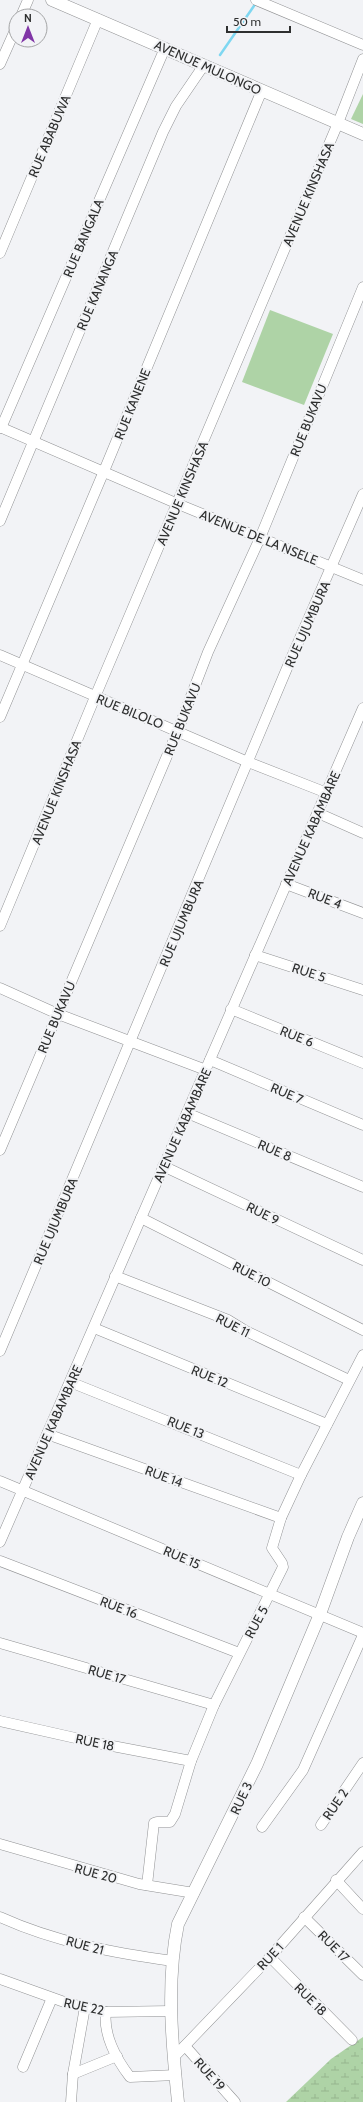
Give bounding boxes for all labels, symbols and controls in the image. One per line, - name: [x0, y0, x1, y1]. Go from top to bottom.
- north arrow: [8, 8, 48, 48]
- scale bar: [227, 8, 290, 34]
- text: N: [24, 11, 32, 25]
- text: 50 m: [233, 14, 261, 29]
- street label: AVENUE MULONGO: [152, 36, 264, 98]
- street label: RUE ABABUWA: [24, 92, 74, 180]
- street label: AVENUE KINSHASA: [279, 140, 337, 248]
- street label: RUE BANGALA: [59, 196, 107, 280]
- street label: RUE KANANGA: [73, 247, 121, 333]
- street label: RUE KANENE: [110, 366, 154, 442]
- street label: RUE BUKAVU: [286, 381, 330, 459]
- street label: AVENUE KINSHASA: [153, 439, 211, 547]
- street label: AVENUE DE LA NSELE: [198, 506, 320, 568]
- street label: RUE UJUMBURA: [281, 578, 333, 670]
- street label: RUE BUKAVU: [160, 680, 204, 758]
- street label: RUE BILOLO: [94, 690, 166, 732]
- street label: AVENUE KINSHASA: [28, 737, 84, 847]
- street label: AVENUE KABAMBARE: [279, 768, 343, 888]
- street label: RUE UJUMBURA: [155, 877, 207, 969]
- street label: RUE 4: [306, 884, 345, 912]
- street label: RUE 5: [290, 959, 328, 985]
- street label: RUE BUKAVU: [34, 979, 78, 1055]
- street label: RUE 6: [278, 1022, 316, 1050]
- street label: AVENUE KABAMBARE: [150, 1065, 214, 1185]
- street label: RUE 7: [268, 1079, 306, 1107]
- street label: RUE 8: [256, 1136, 294, 1164]
- street label: RUE UJUMBURA: [29, 1175, 81, 1267]
- street label: RUE 9: [244, 1198, 282, 1228]
- street label: RUE 10: [230, 1258, 274, 1290]
- street label: RUE 11: [213, 1310, 253, 1340]
- street label: RUE 12: [189, 1361, 231, 1391]
- street label: AVENUE KABAMBARE: [21, 1362, 85, 1482]
- street label: RUE 13: [165, 1412, 207, 1442]
- street label: RUE 14: [143, 1462, 186, 1490]
- street label: RUE 15: [161, 1542, 203, 1572]
- street label: RUE 16: [98, 1593, 140, 1621]
- street label: RUE 5: [241, 1603, 271, 1641]
- street label: RUE 17: [86, 1661, 128, 1687]
- street label: RUE 18: [74, 1730, 116, 1754]
- street label: RUE 3: [226, 1779, 256, 1817]
- street label: RUE 2: [319, 1785, 351, 1823]
- street label: RUE 20: [73, 1860, 119, 1886]
- street label: RUE 17: [315, 1927, 353, 1965]
- street label: RUE 21: [64, 1932, 106, 1958]
- street label: RUE 1: [253, 1939, 287, 1973]
- street label: RUE 18: [291, 1979, 331, 2019]
- street label: RUE 22: [62, 1994, 106, 2018]
- street label: RUE 19: [191, 2054, 229, 2094]

